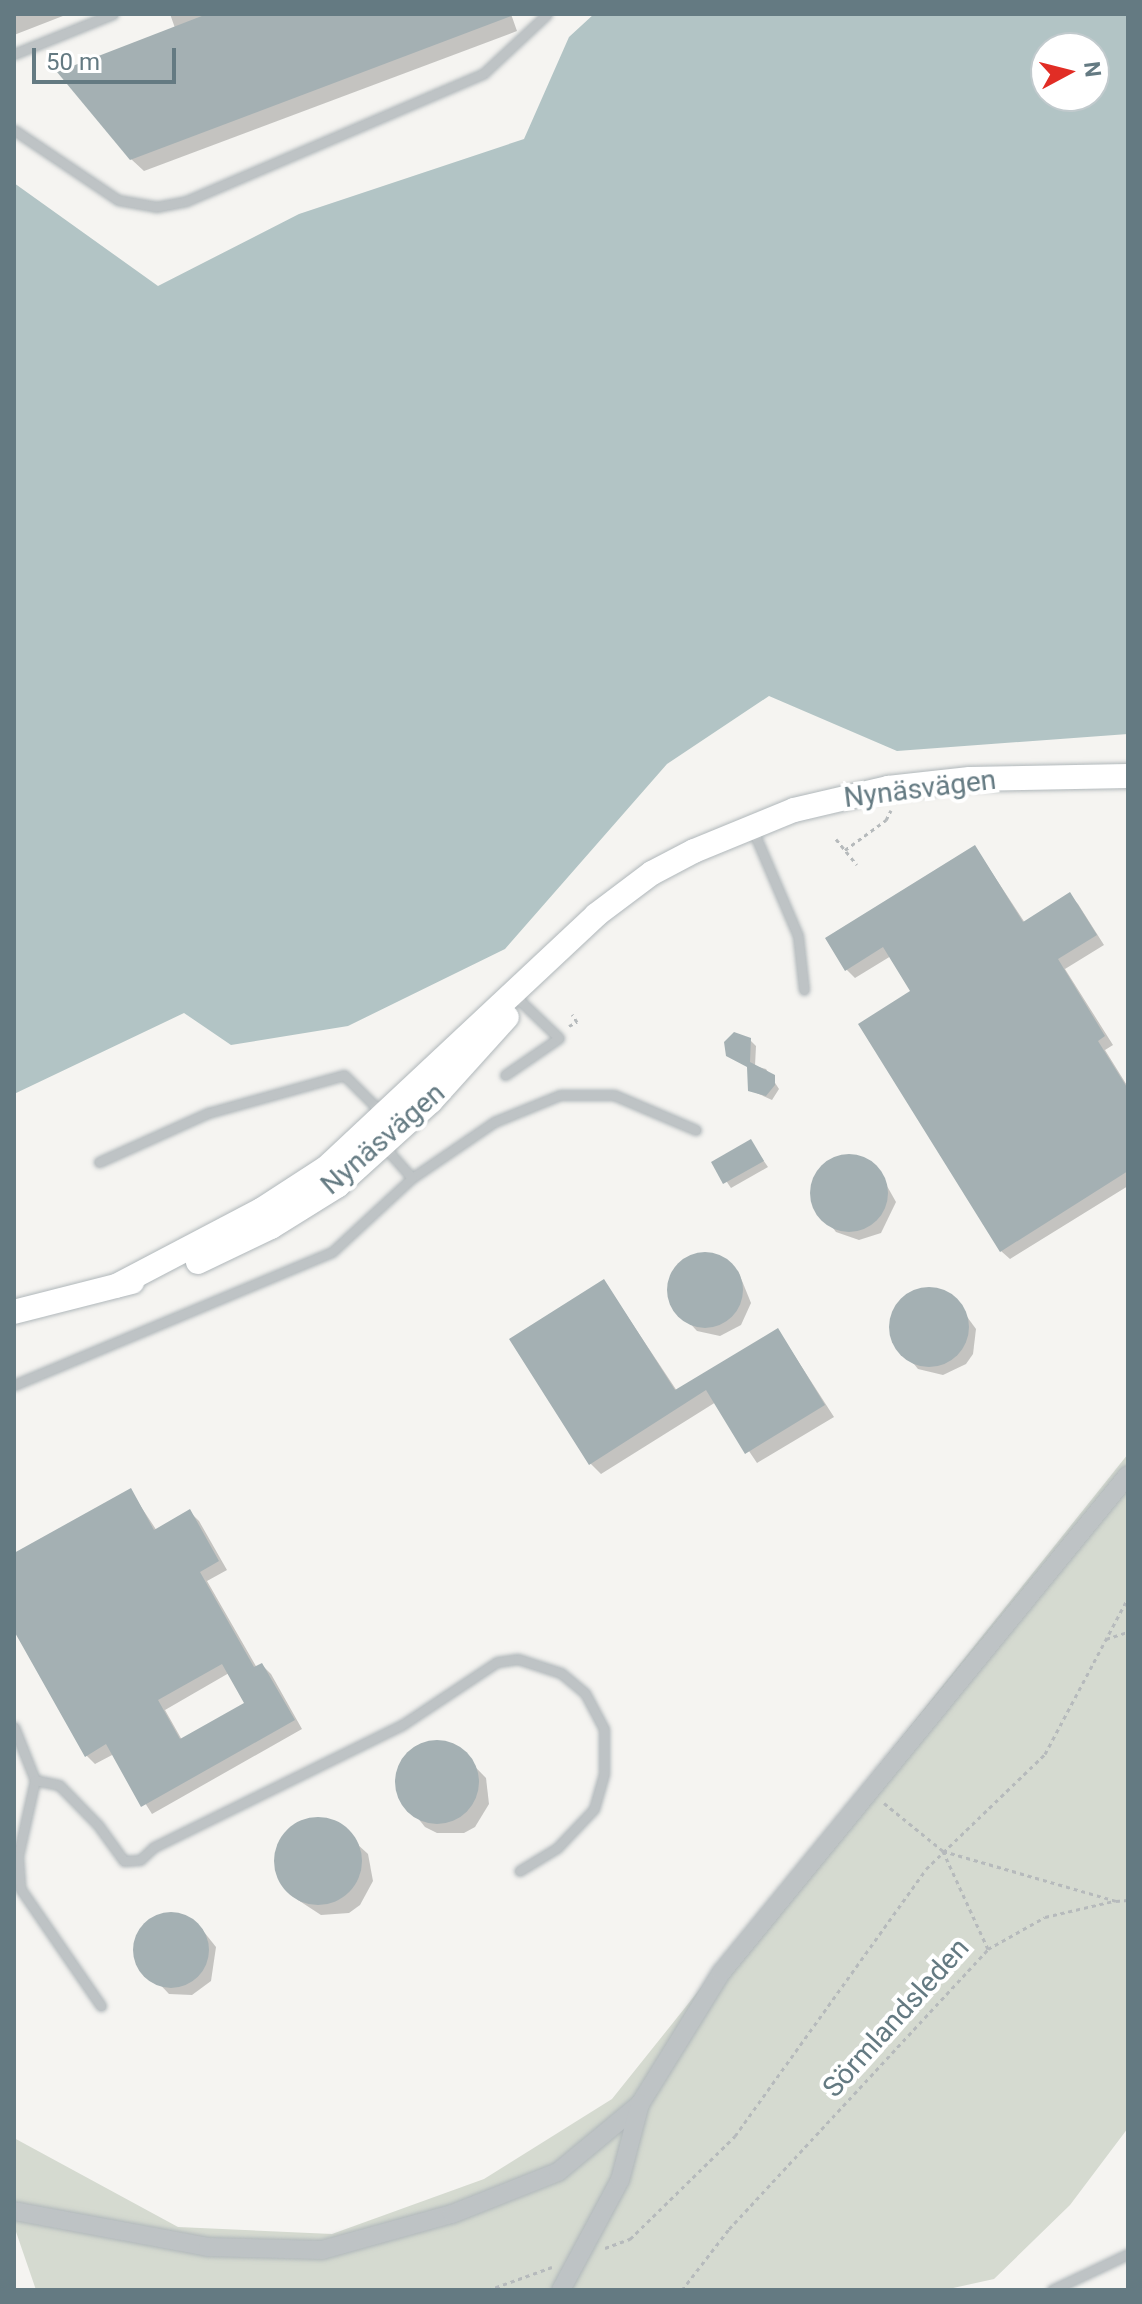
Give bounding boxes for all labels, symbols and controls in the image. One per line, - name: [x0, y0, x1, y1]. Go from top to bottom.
- scale bar: [36, 32, 180, 82]
- north arrow: [1030, 32, 1110, 112]
- text: 50 m: [46, 48, 100, 76]
- text: N: [1079, 60, 1106, 78]
- street label: Nynäsvägen: [842, 763, 998, 815]
- street label: Nynäsvägen: [314, 1076, 452, 1202]
- street label: Sörmlandsleden: [816, 1932, 976, 2104]

